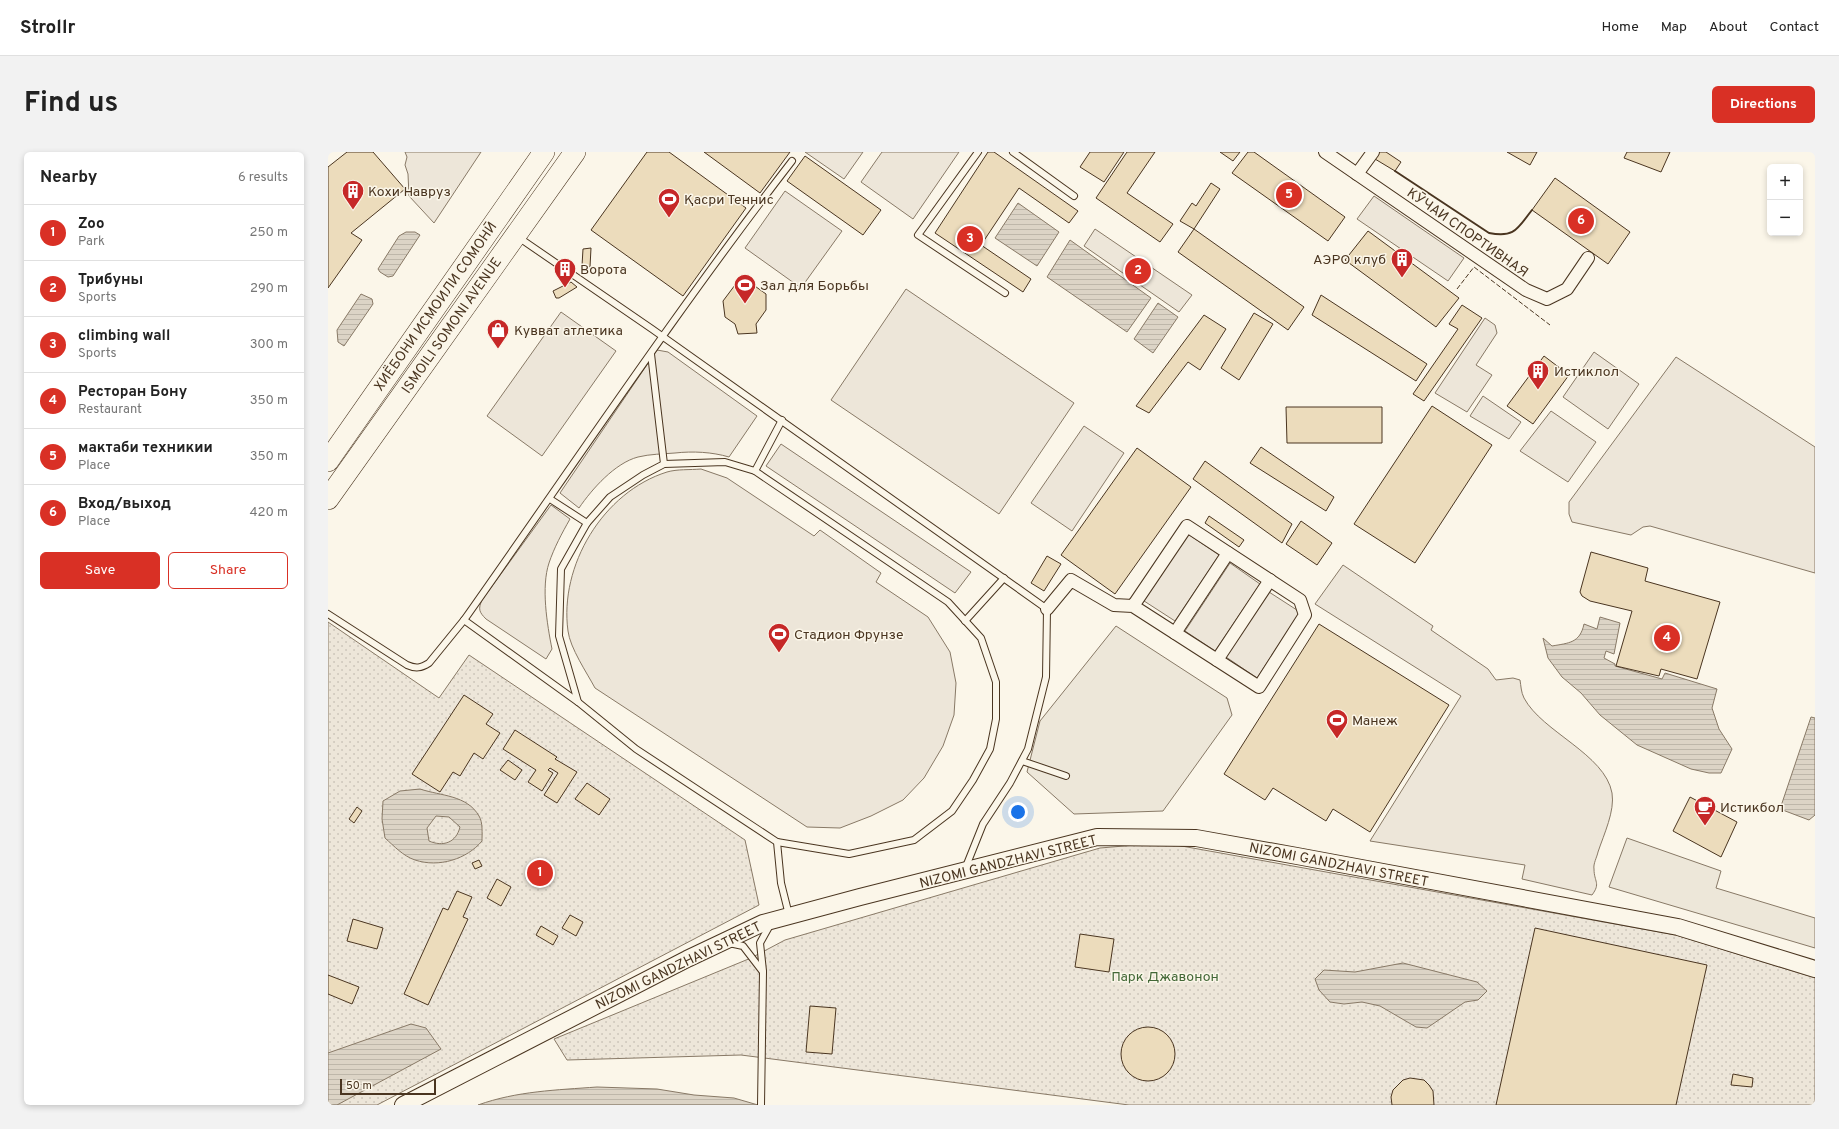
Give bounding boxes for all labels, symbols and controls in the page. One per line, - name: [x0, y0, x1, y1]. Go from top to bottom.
- text: Strollr: [20, 16, 75, 40]
- text: Home: [1602, 19, 1639, 36]
- text: Map: [1661, 19, 1687, 36]
- text: About: [1709, 19, 1748, 36]
- text: Contact: [1770, 19, 1819, 36]
- text: Find us: [24, 86, 118, 122]
- button: Directions: [1712, 86, 1815, 123]
- map controls: [1767, 164, 1803, 236]
- button: +: [1767, 164, 1803, 200]
- text: Nearby: [40, 167, 97, 189]
- text: 6 results: [238, 170, 288, 186]
- building icon: Кохи Навруз: [340, 178, 366, 211]
- pin: 5: [1276, 180, 1302, 210]
- place label: Кохи Навруз: [368, 184, 451, 201]
- street label: КӮЧАИ СПОРТИВНАЯ: [1403, 185, 1531, 282]
- sports icon: Қасри Теннис: [656, 186, 682, 219]
- place label: Қасри Теннис: [684, 192, 774, 209]
- button: −: [1767, 200, 1803, 236]
- pin: 6: [1568, 206, 1594, 236]
- text: Zoo: [78, 215, 104, 234]
- street label: ХИЁБОНИ ИСМОИЛИ СОМОНӢ: [370, 218, 501, 395]
- pin: 3: [957, 224, 983, 254]
- text: 1: [50, 225, 56, 241]
- text: 250 m: [250, 225, 288, 241]
- text: Park: [78, 234, 105, 250]
- building icon: АЭРО клуб: [1389, 246, 1415, 279]
- place label: АЭРО клуб: [1313, 252, 1386, 269]
- street label: ISMOILI SOMONI AVENUE: [399, 254, 506, 397]
- building icon: Ворота: [552, 256, 578, 289]
- pin: 2: [1125, 256, 1151, 286]
- place label: Ворота: [580, 262, 627, 279]
- text: Трибуны: [78, 271, 143, 290]
- sports icon: Зал для Борьбы: [732, 272, 758, 305]
- place label: Зал для Борьбы: [760, 278, 869, 295]
- text: 2: [49, 281, 57, 297]
- text: 290 m: [250, 281, 288, 297]
- text: Sports: [78, 290, 117, 306]
- shop icon: Кувват атлетика: [485, 317, 511, 350]
- place label: Кувват атлетика: [514, 323, 623, 340]
- text: climbing wall: [78, 327, 170, 346]
- text: 3: [49, 337, 57, 353]
- text: 300 m: [250, 337, 288, 353]
- text: Sports: [78, 346, 117, 362]
- building icon: Истиклол: [1525, 358, 1551, 391]
- place label: Истиклол: [1554, 364, 1619, 381]
- text: Ресторан Бону: [78, 383, 187, 402]
- text: 4: [49, 393, 57, 409]
- text: 350 m: [250, 393, 288, 409]
- text: Restaurant: [78, 402, 142, 418]
- text: мактаби техникии: [78, 439, 213, 458]
- text: 5: [49, 449, 57, 465]
- text: 350 m: [250, 449, 288, 465]
- text: Place: [78, 458, 110, 474]
- text: Вход/выход: [78, 495, 171, 514]
- text: 6: [49, 505, 57, 521]
- text: 420 m: [250, 505, 288, 521]
- text: Place: [78, 514, 110, 530]
- button: Save: [40, 552, 160, 589]
- button: Share: [168, 552, 288, 589]
- sports icon: Стадион Фрунзе: [766, 621, 792, 654]
- pin: 4: [1654, 623, 1680, 653]
- place label: Стадион Фрунзе: [794, 627, 904, 644]
- sports icon: Манеж: [1324, 707, 1350, 740]
- place label: Манеж: [1352, 713, 1398, 730]
- cafe icon: Истикбол: [1692, 794, 1718, 827]
- place label: Истикбол: [1720, 800, 1784, 817]
- your location: [1008, 802, 1028, 822]
- street label: NIZOMI GANDZHAVI STREET: [918, 832, 1099, 893]
- street label: NIZOMI GANDZHAVI STREET: [1248, 840, 1430, 891]
- pin: 1: [527, 858, 553, 888]
- street label: NIZOMI GANDZHAVI STREET: [593, 919, 764, 1014]
- park label: Парк Джавонон: [1111, 969, 1219, 986]
- scale bar: [340, 1077, 436, 1096]
- text: 50 m: [346, 1079, 372, 1093]

